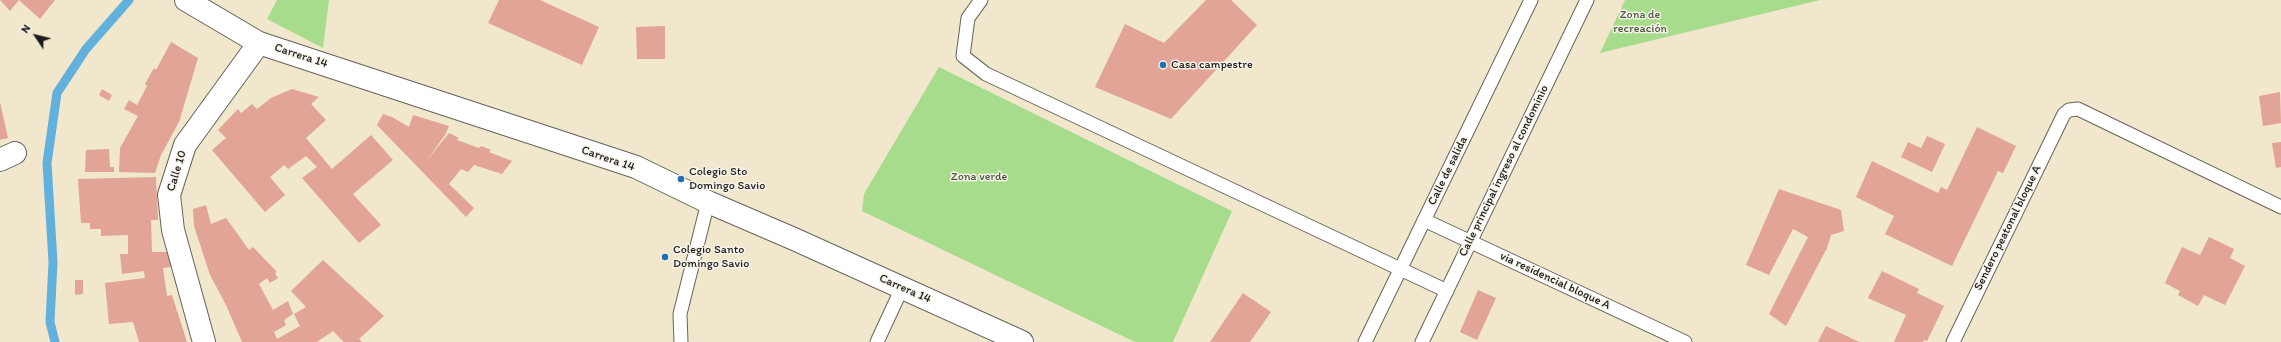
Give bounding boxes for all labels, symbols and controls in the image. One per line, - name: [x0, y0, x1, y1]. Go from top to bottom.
- park label: Zona de recreación: [1613, 8, 1667, 36]
- north arrow: [16, 16, 56, 56]
- text: N: [18, 22, 33, 36]
- street label: Carrera 14: [272, 41, 330, 71]
- place label: Casa campestre: [1171, 58, 1253, 72]
- marker: Casa campestre: [1158, 60, 1168, 70]
- street label: Calle principal ingreso al condominio: [1456, 83, 1552, 259]
- street label: Calle de salida: [1425, 134, 1471, 208]
- street label: Carrera 14: [579, 143, 637, 175]
- street label: Calle 10: [164, 149, 190, 193]
- street label: Sendero peatonal bloque A: [1971, 163, 2045, 293]
- place label: Colegio Sto Domingo Savio: [689, 165, 765, 193]
- park label: Zona verde: [951, 170, 1007, 184]
- marker: Colegio Sto Domingo Savio: [676, 174, 686, 184]
- place label: Colegio Santo Domingo Savio: [673, 243, 749, 271]
- street label: via residencial bloque A: [1497, 249, 1613, 313]
- marker: Colegio Santo Domingo Savio: [660, 252, 670, 262]
- street label: Carrera 14: [877, 271, 933, 307]

